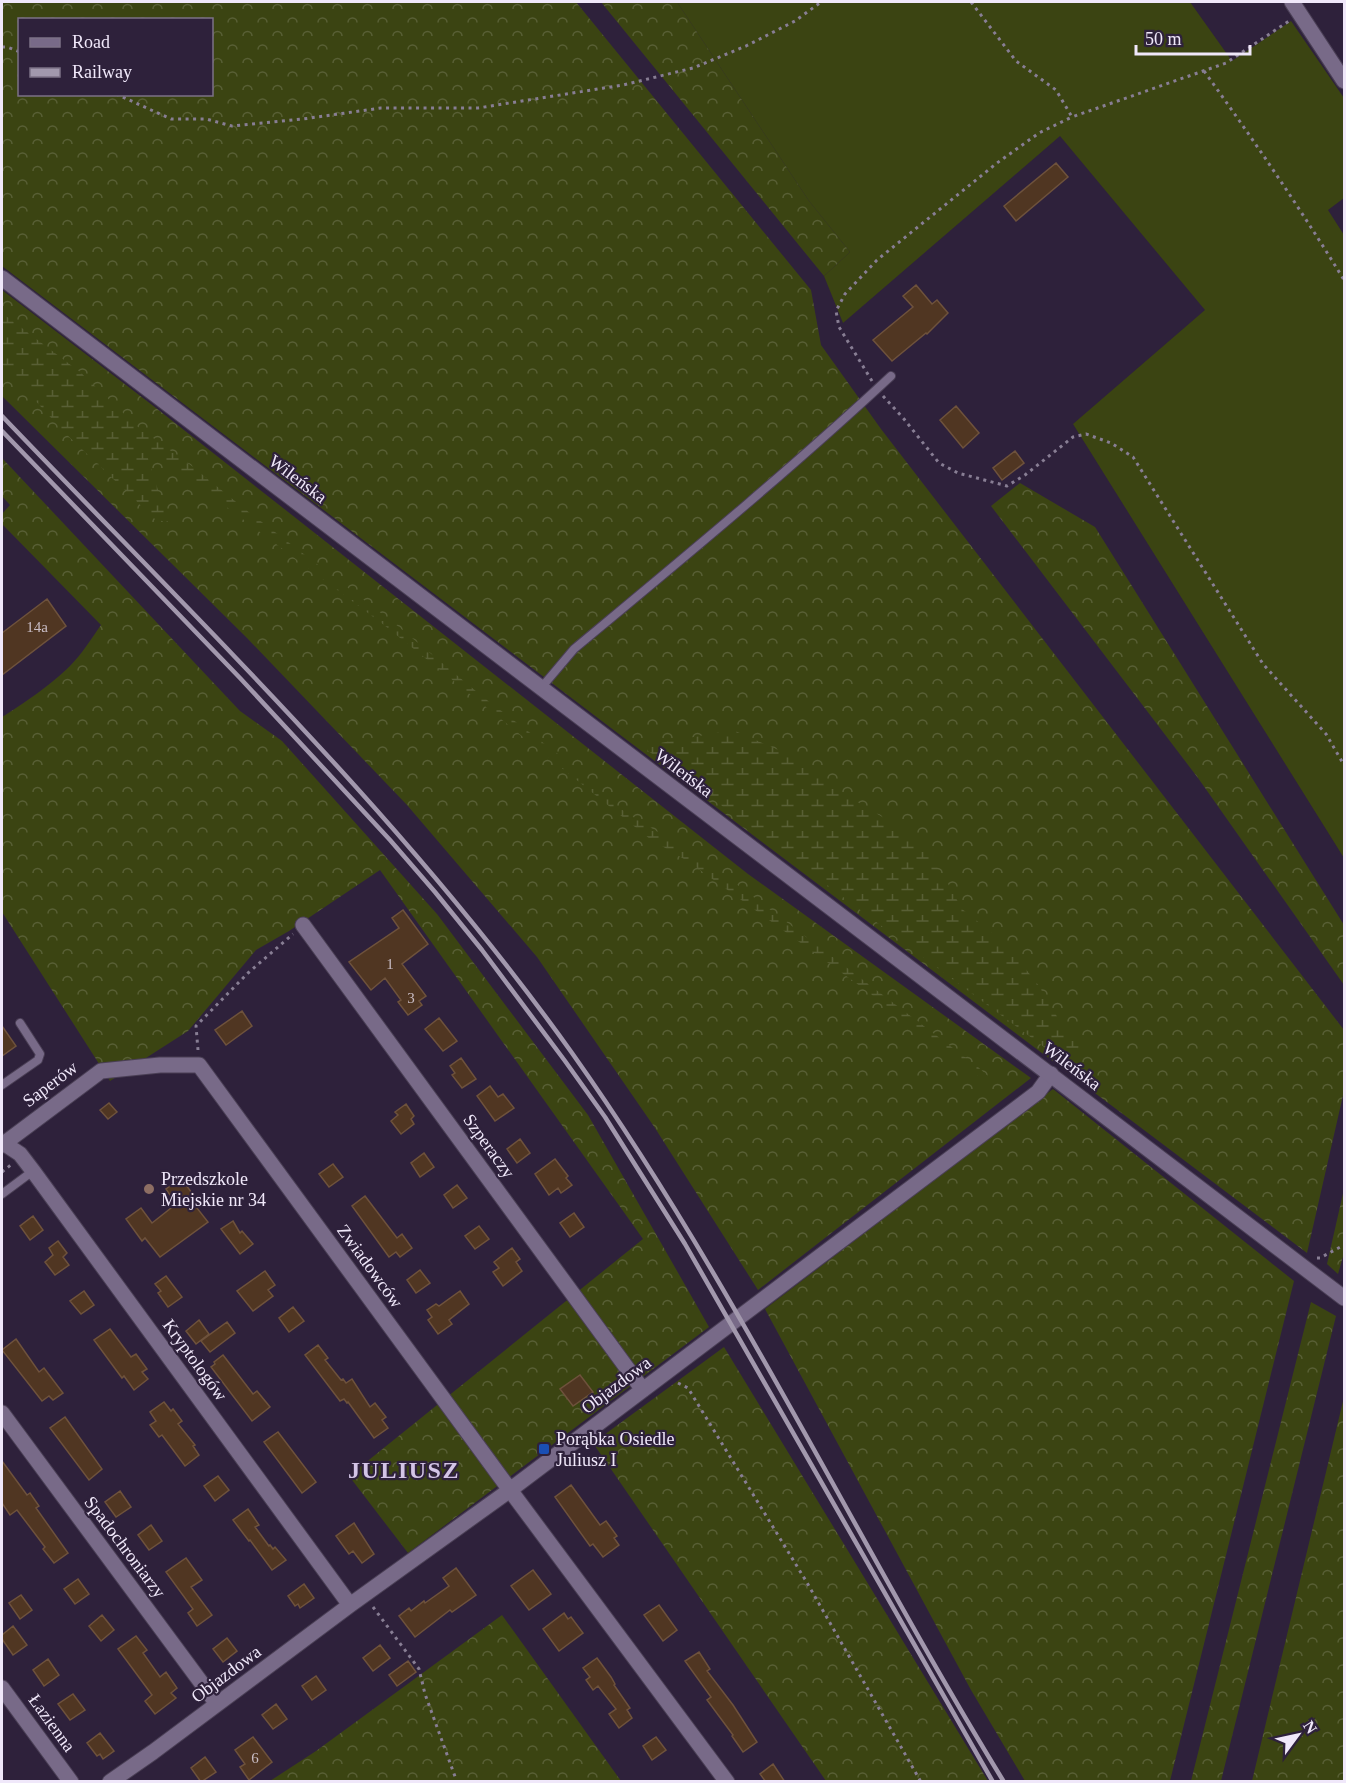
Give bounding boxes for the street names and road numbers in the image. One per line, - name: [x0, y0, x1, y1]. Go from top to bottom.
- street label: Wileńska: [265, 451, 331, 507]
- street label: Wileńska: [651, 745, 717, 801]
- street label: Wileńska: [1039, 1038, 1105, 1094]
- street label: Saperów: [19, 1057, 81, 1111]
- street label: Szperaczy: [459, 1110, 519, 1182]
- street label: Zwiadowców: [333, 1220, 407, 1312]
- street label: Kryptologów: [159, 1315, 231, 1405]
- street label: Objazdowa: [577, 1352, 655, 1418]
- street label: Spadochroniarzy: [80, 1492, 170, 1602]
- street label: Objazdowa: [187, 1641, 265, 1707]
- street label: Łazienna: [25, 1690, 79, 1756]

